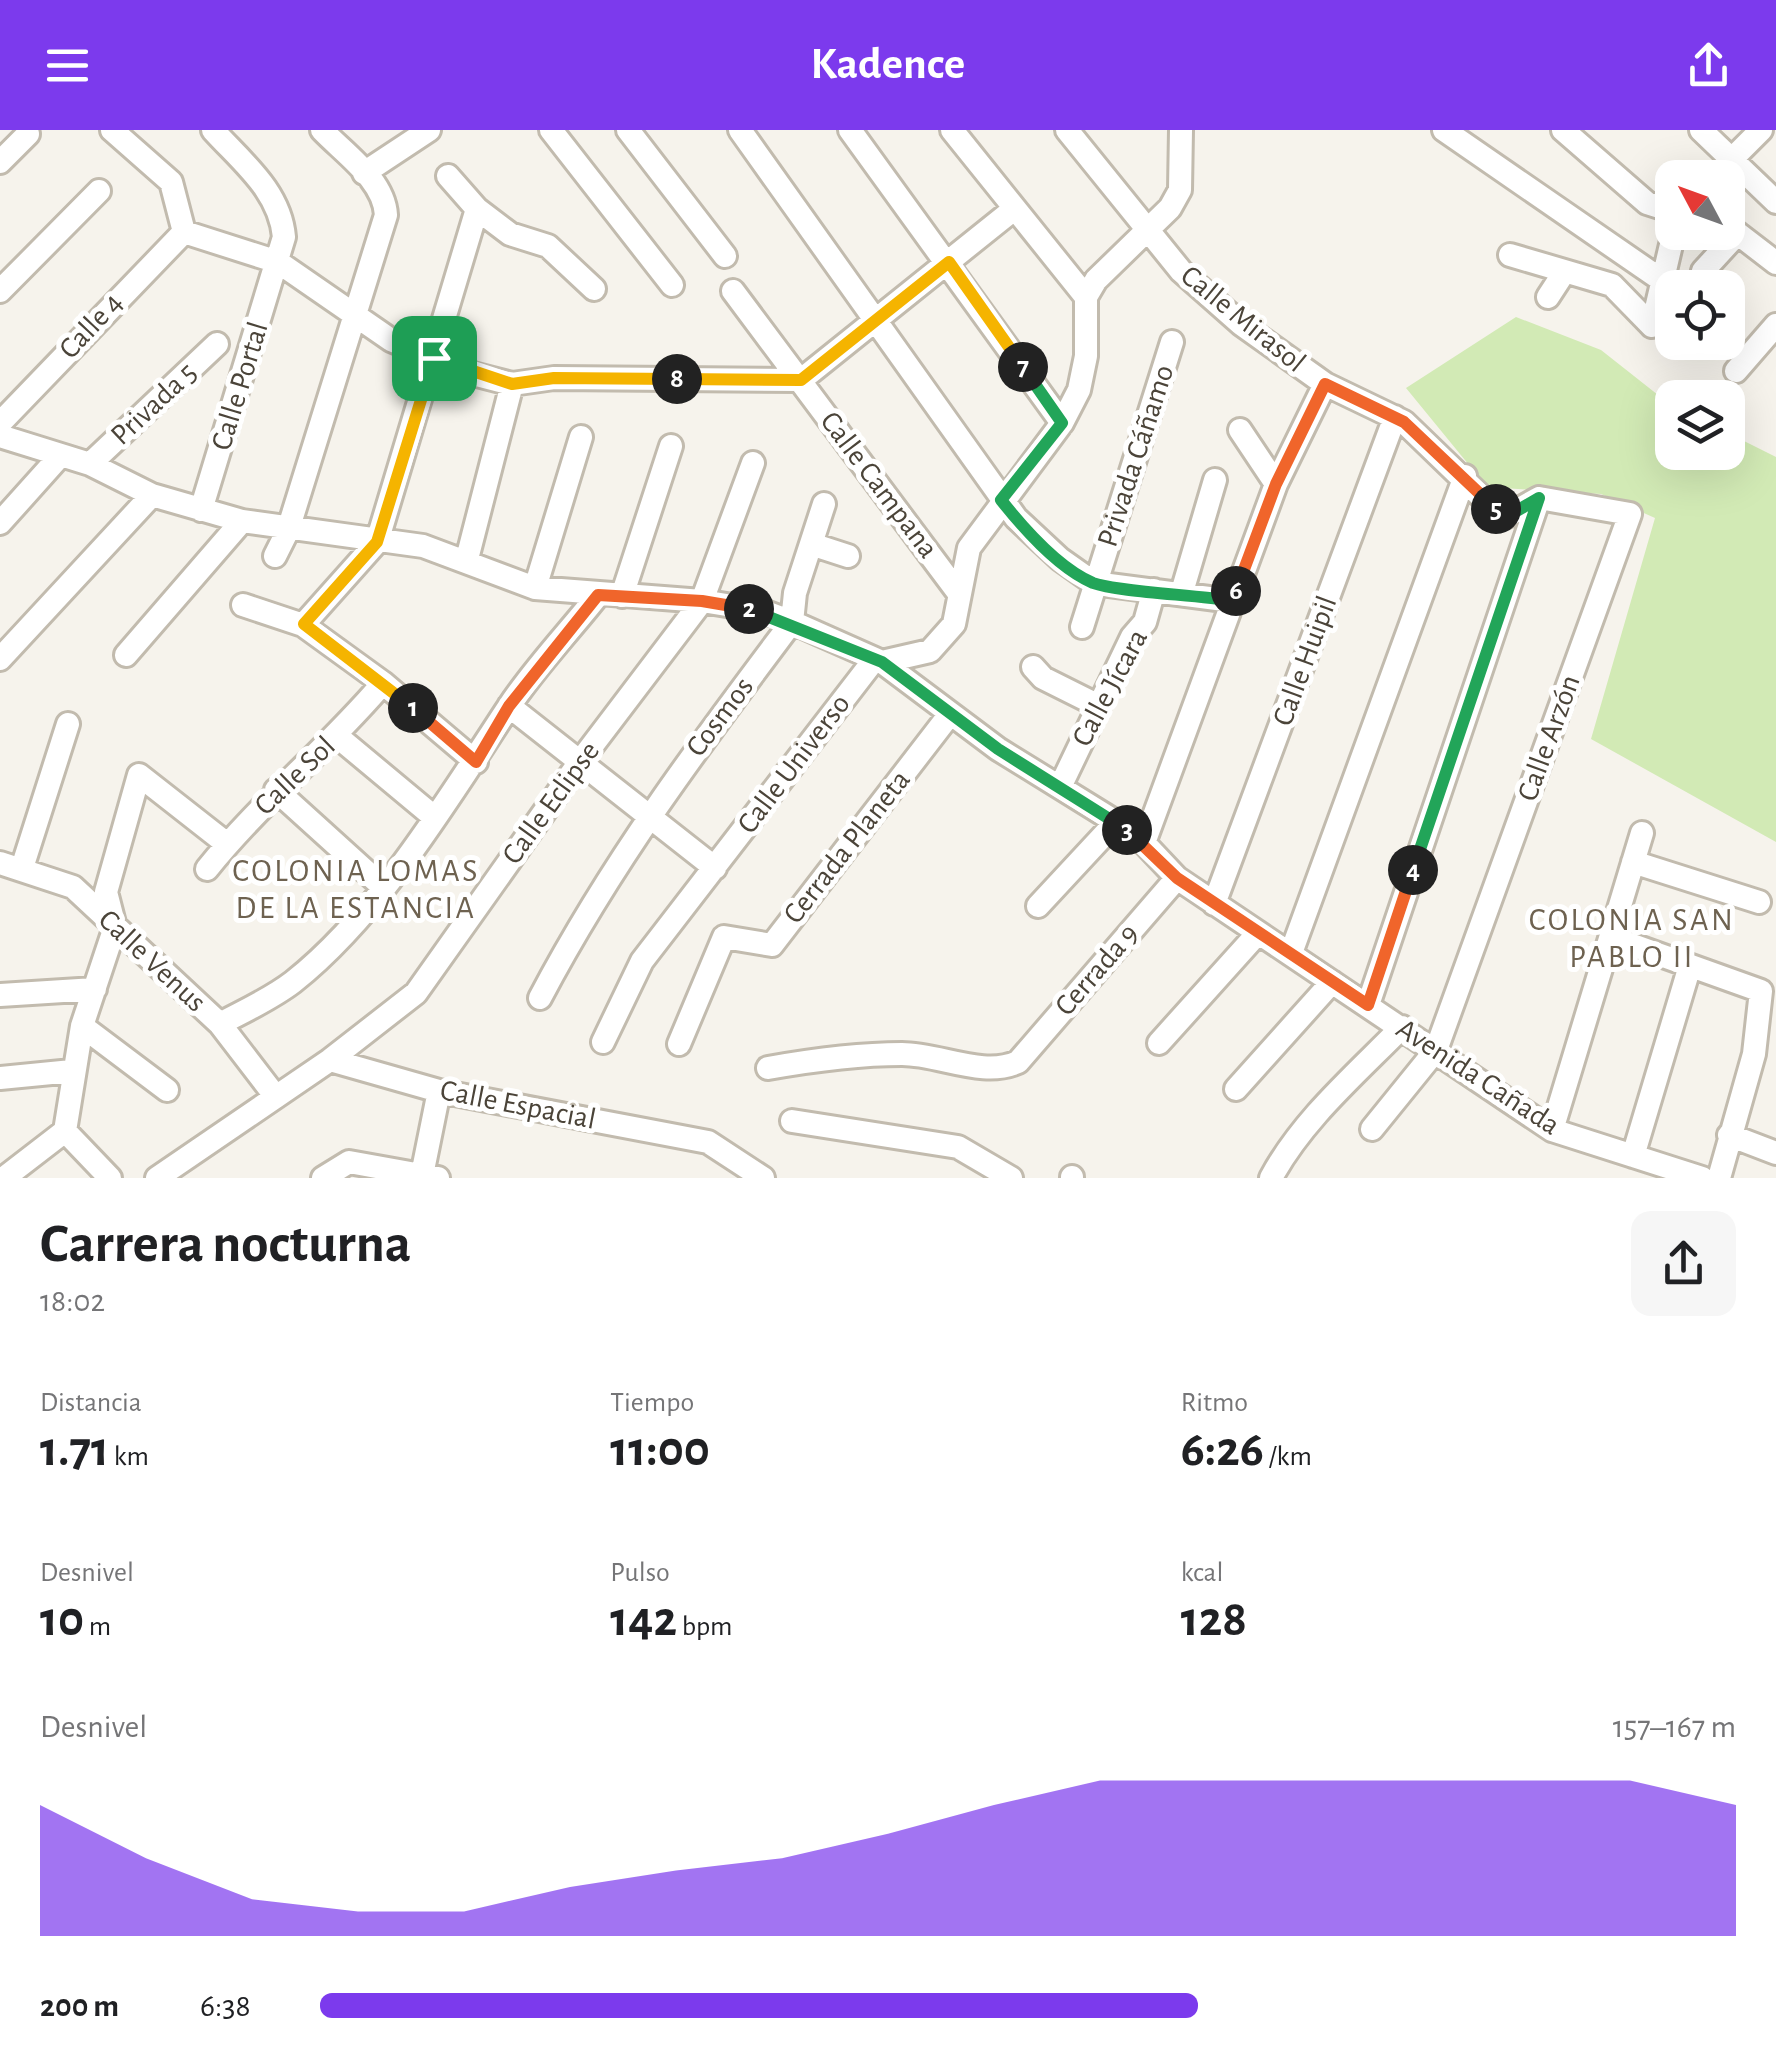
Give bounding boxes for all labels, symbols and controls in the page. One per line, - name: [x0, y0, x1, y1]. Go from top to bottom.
- icon: menu: [40, 38, 95, 93]
- icon: share: [1681, 38, 1736, 93]
- text: Kadence: [811, 42, 965, 87]
- north arrow: [1655, 160, 1745, 250]
- map controls: [1655, 160, 1745, 470]
- street label: Calle Mirasol: [1175, 260, 1311, 378]
- button: locate: [1655, 270, 1745, 360]
- street label: Calle 4: [54, 287, 128, 365]
- pin: [392, 316, 477, 401]
- street label: Calle Portal: [206, 318, 274, 454]
- icon: arrive: [407, 331, 462, 386]
- pin: 7: [998, 342, 1048, 392]
- text: 7: [1017, 353, 1029, 381]
- pin: 8: [652, 354, 702, 404]
- street label: Privada 5: [105, 357, 203, 451]
- street label: Privada Cáñamo: [1092, 361, 1180, 551]
- text: 8: [670, 365, 684, 393]
- button: layers: [1655, 380, 1745, 470]
- street label: Calle Campana: [815, 406, 943, 564]
- pin: 5: [1471, 484, 1521, 534]
- text: 5: [1490, 495, 1502, 523]
- pin: 6: [1211, 566, 1261, 616]
- text: 6: [1229, 577, 1243, 605]
- pin: 2: [724, 584, 774, 634]
- street label: Calle Huipil: [1268, 592, 1342, 730]
- text: 2: [742, 595, 756, 623]
- street label: Calle Jícara: [1067, 625, 1153, 751]
- street label: Calle Arzón: [1512, 671, 1586, 805]
- street label: Cosmos: [681, 672, 759, 762]
- pin: 1: [388, 683, 438, 733]
- street label: Calle Universo: [732, 689, 856, 839]
- text: 1: [408, 694, 418, 722]
- street label: Calle Sol: [249, 731, 341, 821]
- street label: Calle Eclipse: [497, 736, 605, 870]
- street label: Cerrada Planeta: [778, 765, 916, 929]
- pin: 3: [1102, 805, 1152, 855]
- text: 3: [1121, 816, 1133, 844]
- pin: 4: [1388, 845, 1438, 895]
- district label: COLONIA LOMAS DE LA ESTANCIA: [232, 855, 480, 924]
- text: 4: [1406, 856, 1420, 884]
- street label: Calle Venus: [93, 904, 211, 1018]
- district label: COLONIA SAN PABLO II: [1529, 904, 1735, 973]
- street label: Cerrada 9: [1050, 919, 1144, 1021]
- street label: Avenida Cañada: [1391, 1013, 1565, 1141]
- street label: Calle Espacial: [438, 1075, 598, 1135]
- button: share: [1631, 1211, 1736, 1316]
- text: Carrera nocturna: [40, 1217, 411, 1272]
- text: 18:02: [40, 1285, 105, 1317]
- text: Distancia: [40, 1389, 142, 1417]
- text: Tiempo: [610, 1389, 694, 1417]
- text: Ritmo: [1181, 1389, 1248, 1417]
- text: 1.71: [40, 1425, 109, 1475]
- text: 11:00: [610, 1425, 710, 1475]
- text: 6:26: [1181, 1425, 1264, 1475]
- text: km: [109, 1443, 149, 1471]
- text: /km: [1264, 1443, 1312, 1471]
- text: Desnivel: [40, 1559, 134, 1587]
- text: Pulso: [610, 1559, 670, 1587]
- text: kcal: [1181, 1559, 1223, 1587]
- text: 10: [40, 1595, 84, 1645]
- text: 142: [610, 1595, 677, 1645]
- text: 128: [1181, 1595, 1247, 1645]
- text: m: [84, 1613, 111, 1641]
- text: bpm: [677, 1613, 732, 1641]
- text: Desnivel: [40, 1711, 147, 1743]
- text: 157–167 m: [1613, 1711, 1736, 1743]
- text: 200 m: [40, 1990, 119, 2022]
- text: 6:38: [200, 1990, 251, 2022]

